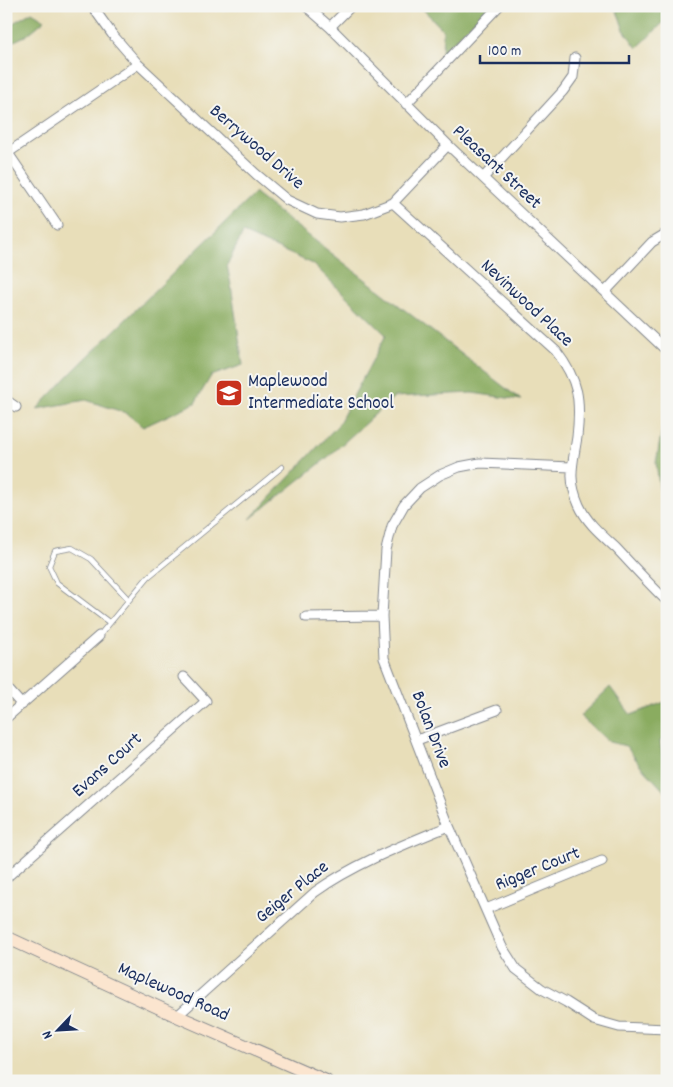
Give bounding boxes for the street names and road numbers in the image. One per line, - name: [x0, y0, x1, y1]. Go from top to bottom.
- street label: Berrywood Drive: [203, 99, 309, 197]
- street label: Pleasant Street: [445, 119, 547, 217]
- street label: Nevinwood Place: [474, 254, 578, 354]
- street label: Bolan Drive: [403, 688, 457, 772]
- street label: Evans Court: [67, 727, 149, 805]
- street label: Rigger Court: [492, 841, 584, 899]
- street label: Geiger Place: [250, 855, 336, 931]
- street label: Maplewood Road: [113, 956, 233, 1030]

